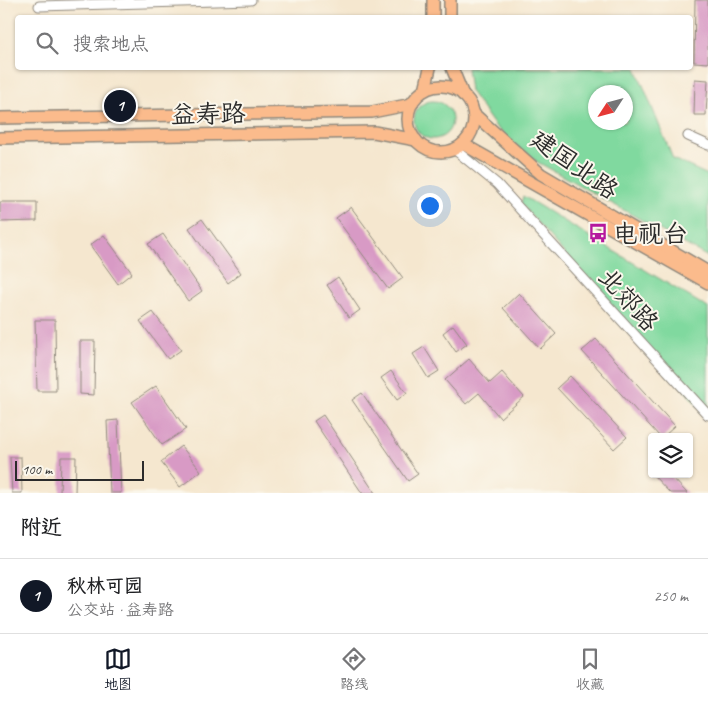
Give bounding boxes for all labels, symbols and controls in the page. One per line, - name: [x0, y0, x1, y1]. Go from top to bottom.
- search box: [15, 15, 693, 70]
- icon: search: [33, 29, 61, 57]
- text: 搜索地点: [73, 32, 149, 56]
- north arrow: [588, 85, 633, 130]
- pin: 1: [104, 87, 136, 125]
- street label: 益寿路: [170, 97, 246, 131]
- street label: 建国北路: [524, 123, 625, 207]
- your location: [417, 193, 443, 219]
- place label: 电视台: [613, 218, 688, 250]
- bus stop icon: 电视台: [587, 222, 609, 244]
- street label: 北郊路: [591, 261, 665, 338]
- map controls: [648, 433, 693, 478]
- button: layers: [648, 433, 693, 478]
- scale bar: [15, 458, 144, 481]
- text: 100 m: [22, 461, 52, 478]
- text: 附近: [20, 514, 62, 540]
- text: 秋林可园: [67, 574, 143, 598]
- text: 1: [32, 586, 40, 606]
- text: 250 m: [654, 586, 688, 606]
- text: 公交站 · 益寿路: [67, 600, 174, 620]
- tab: 地图: [104, 645, 132, 693]
- tab: 路线: [340, 645, 368, 693]
- tab: 收藏: [576, 645, 604, 693]

